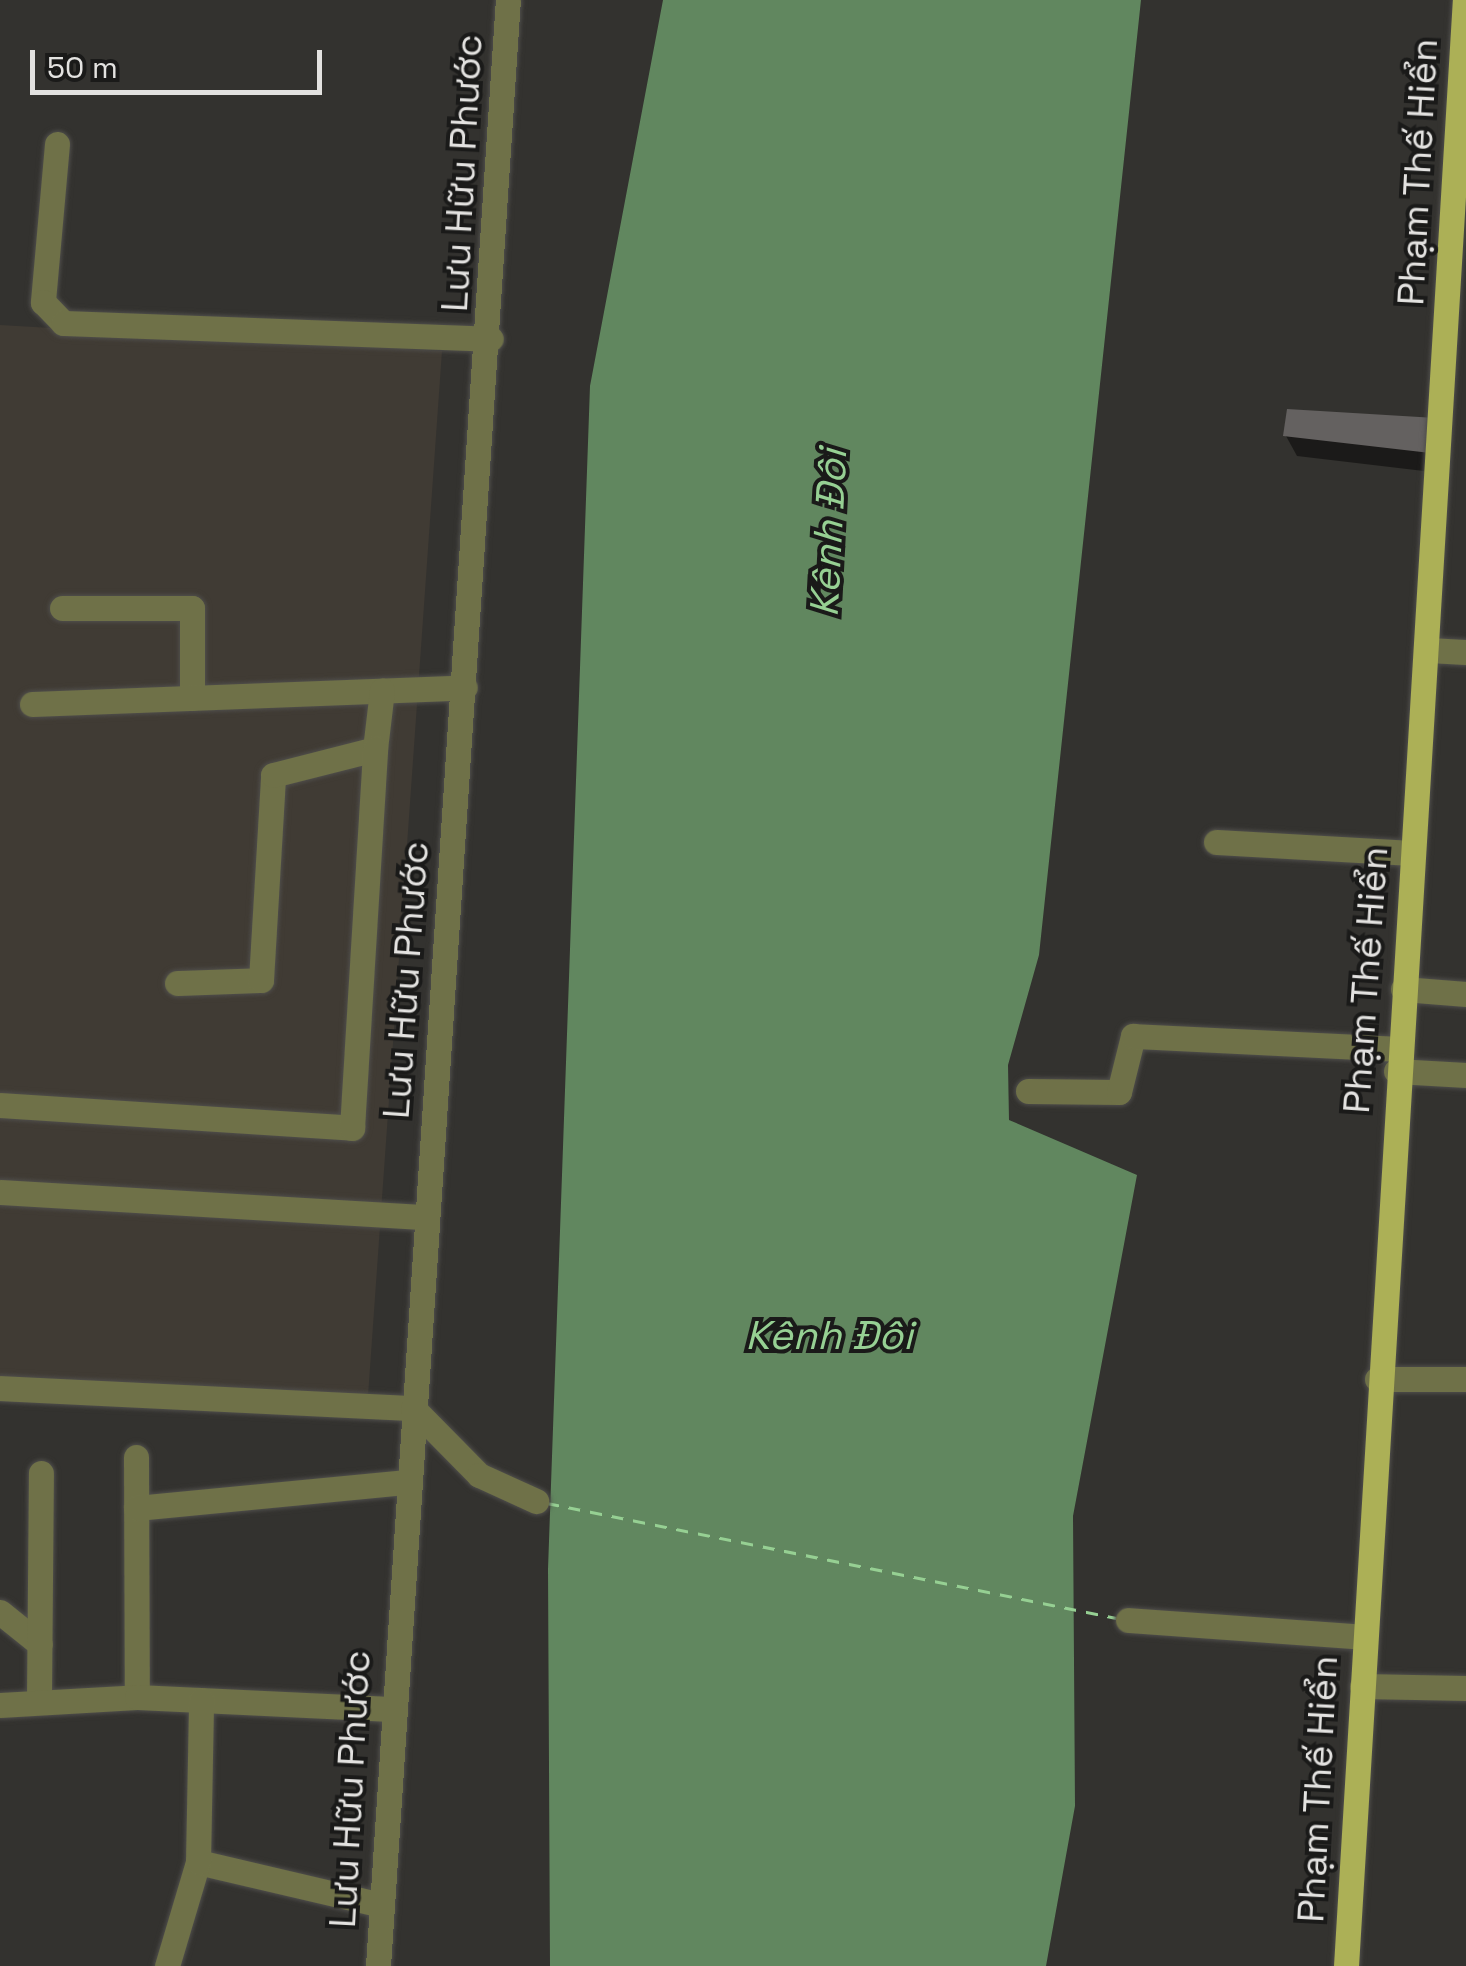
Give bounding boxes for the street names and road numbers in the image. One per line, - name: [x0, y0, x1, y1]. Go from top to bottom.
- street label: Lưu Hữu Phước: [432, 33, 492, 313]
- street label: Phạm Thế Hiển: [1388, 37, 1448, 307]
- street label: Lưu Hữu Phước: [374, 840, 438, 1120]
- street label: Phạm Thế Hiển: [1334, 845, 1398, 1115]
- street label: Lưu Hữu Phước: [320, 1649, 380, 1929]
- street label: Phạm Thế Hiển: [1288, 1654, 1348, 1924]

